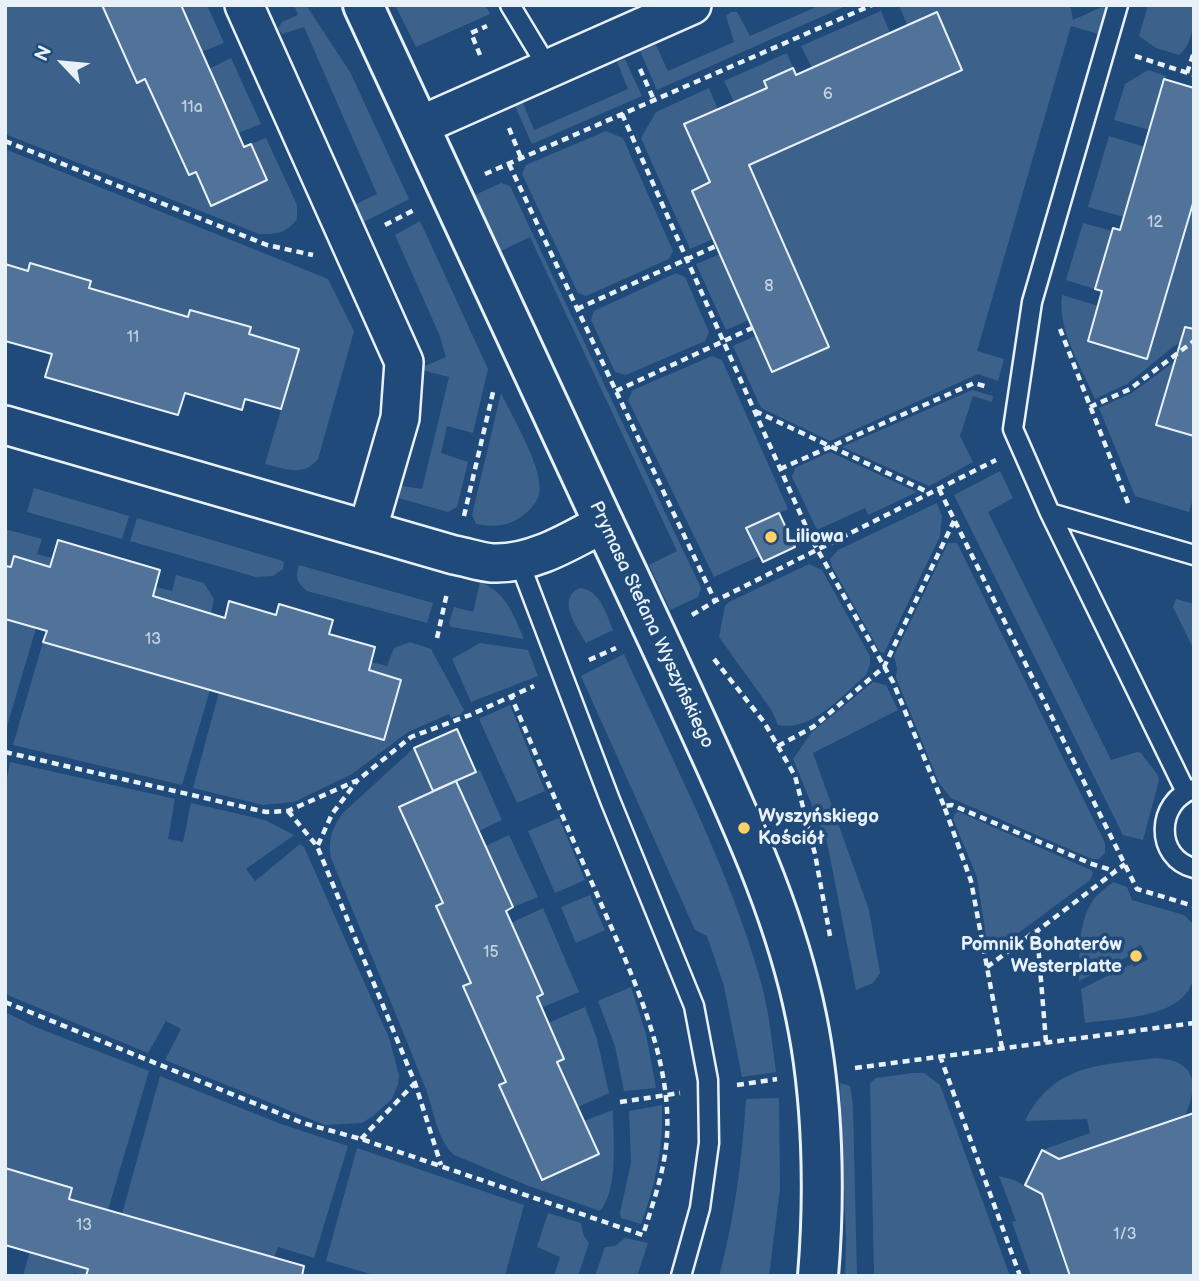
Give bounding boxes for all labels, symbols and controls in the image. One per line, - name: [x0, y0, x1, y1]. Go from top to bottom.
- north arrow: [28, 28, 98, 98]
- text: N: [30, 42, 57, 65]
- house number: 6: [823, 85, 833, 105]
- house number: 11a: [181, 98, 203, 118]
- house number: 12: [1147, 213, 1163, 233]
- house number: 8: [764, 277, 774, 297]
- house number: 11: [127, 328, 139, 348]
- street label: Prymasa Stefana Wyszyńskiego: [584, 498, 718, 752]
- place label: Liliowa: [785, 526, 844, 548]
- marker: Liliowa: [763, 529, 779, 545]
- house number: 13: [145, 630, 161, 650]
- place label: Wyszyńskiego Kościół: [758, 806, 879, 850]
- marker: Wyszyńskiego Kościół: [736, 820, 752, 836]
- place label: Pomnik Bohaterów Westerplatte: [961, 934, 1122, 978]
- house number: 15: [483, 943, 499, 963]
- marker: Pomnik Bohaterów Westerplatte: [1128, 948, 1144, 964]
- house number: 13: [76, 1216, 92, 1236]
- house number: 1/3: [1113, 1225, 1137, 1245]

